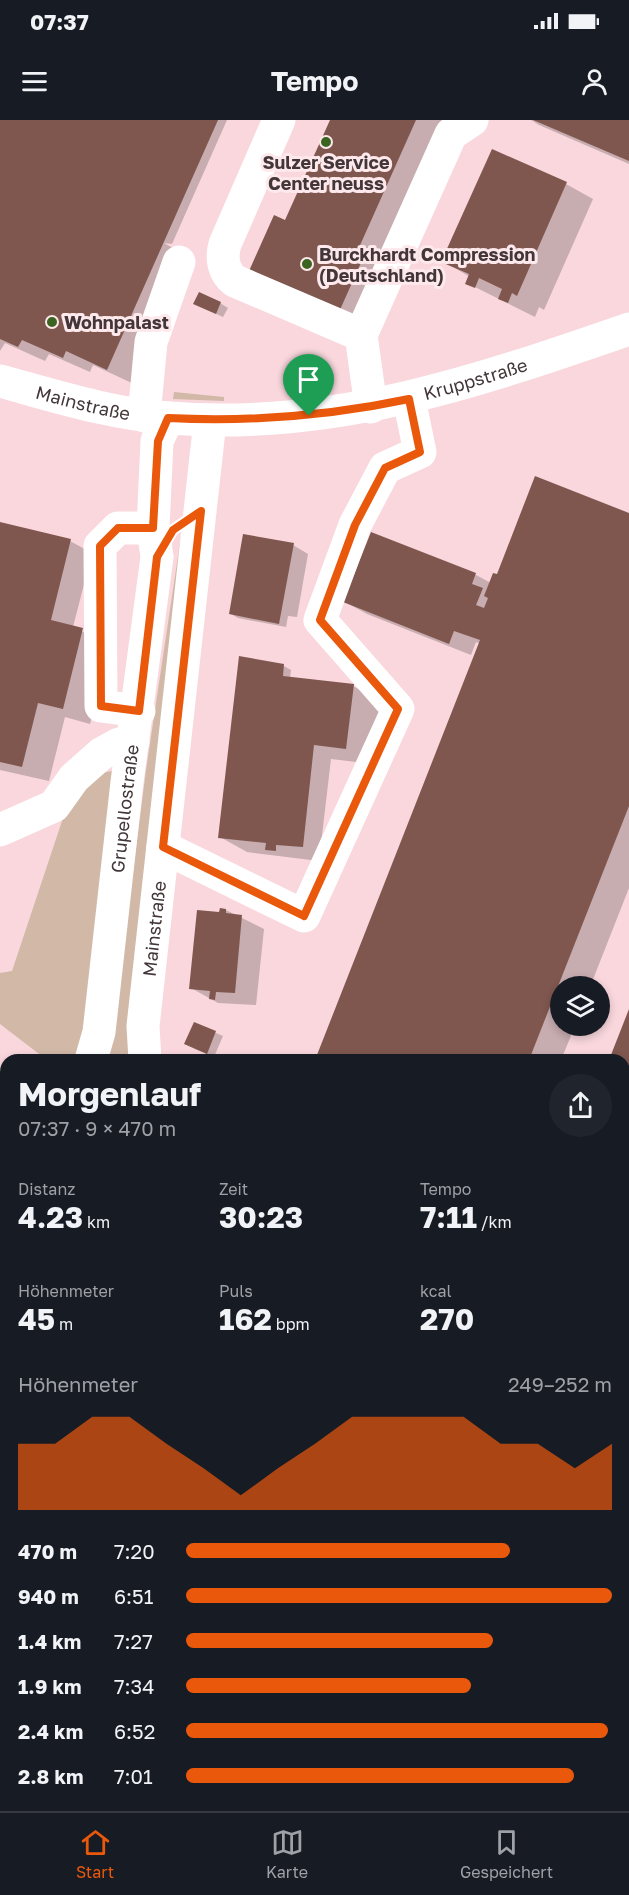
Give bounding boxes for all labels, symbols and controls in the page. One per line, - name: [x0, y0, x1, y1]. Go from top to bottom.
- text: 07:37: [30, 8, 89, 35]
- icon: menu: [18, 65, 51, 98]
- text: Tempo: [271, 65, 358, 97]
- icon: person: [578, 65, 611, 98]
- marker: Sulzer Service Center neuss: [319, 135, 333, 149]
- place label: Sulzer Service Center neuss: [262, 151, 390, 194]
- place label: Burckhardt Compression (Deutschland): [319, 243, 535, 286]
- marker: Burckhardt Compression (Deutschland): [300, 257, 314, 271]
- place label: Wohnpalast: [64, 311, 169, 333]
- marker: Wohnpalast: [45, 315, 59, 329]
- street label: Kruppstraße: [421, 353, 530, 404]
- pin: [283, 354, 334, 416]
- icon: arrive: [292, 363, 325, 396]
- street label: Mainstraße: [34, 381, 132, 424]
- street label: Grupellostraße: [106, 743, 143, 874]
- street label: Mainstraße: [138, 880, 170, 978]
- map controls: [550, 976, 610, 1036]
- button: layers: [550, 976, 610, 1036]
- text: Morgenlauf: [18, 1074, 201, 1113]
- button: share: [549, 1074, 612, 1137]
- text: 07:37 · 9 × 470 m: [18, 1116, 176, 1140]
- text: Distanz: [18, 1179, 75, 1199]
- text: Zeit: [219, 1179, 248, 1199]
- text: Tempo: [420, 1179, 471, 1199]
- text: 4.23: [18, 1199, 83, 1235]
- text: 30:23: [219, 1199, 303, 1235]
- text: 7:11: [420, 1199, 477, 1235]
- text: km: [83, 1212, 110, 1232]
- text: /km: [477, 1212, 512, 1232]
- text: Höhenmeter: [18, 1281, 114, 1301]
- text: Puls: [219, 1281, 253, 1301]
- text: kcal: [420, 1281, 452, 1301]
- text: 45: [18, 1301, 55, 1337]
- text: 162: [219, 1301, 272, 1337]
- text: 270: [420, 1301, 474, 1337]
- text: m: [55, 1314, 73, 1334]
- text: bpm: [272, 1314, 310, 1334]
- text: Höhenmeter: [18, 1372, 138, 1396]
- text: 249–252 m: [508, 1372, 612, 1396]
- text: 470 m: [18, 1539, 77, 1563]
- text: 7:20: [114, 1539, 155, 1563]
- text: 940 m: [18, 1584, 79, 1608]
- text: 6:51: [114, 1584, 153, 1608]
- text: 1.4 km: [18, 1629, 81, 1653]
- text: 7:27: [114, 1629, 153, 1653]
- text: 1.9 km: [18, 1674, 82, 1698]
- text: 7:34: [114, 1674, 155, 1698]
- text: 2.4 km: [18, 1719, 83, 1743]
- text: 6:52: [114, 1719, 155, 1743]
- text: 2.8 km: [18, 1764, 84, 1788]
- text: 7:01: [114, 1764, 153, 1788]
- tab: Start: [76, 1826, 114, 1882]
- tab: Karte: [266, 1826, 308, 1882]
- tab: Gespeichert: [460, 1826, 553, 1882]

